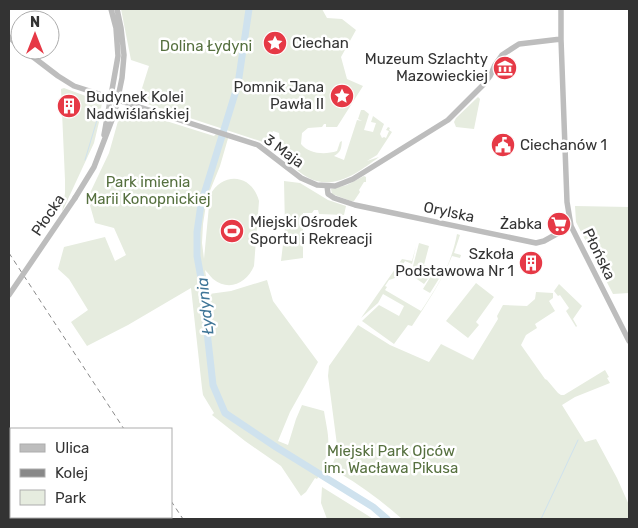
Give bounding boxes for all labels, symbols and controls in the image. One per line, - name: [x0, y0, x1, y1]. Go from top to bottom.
- north arrow: [10, 10, 60, 60]
- text: N: [30, 14, 40, 31]
- place icon: Ciechan: [262, 30, 288, 56]
- place label: Ciechan: [292, 34, 349, 52]
- park label: Dolina Łydyni: [160, 37, 252, 55]
- place label: Muzeum Szlachty Mazowieckiej: [365, 50, 488, 85]
- museum icon: Muzeum Szlachty Mazowieckiej: [492, 55, 518, 81]
- place label: Pomnik Jana Pawła II: [233, 78, 324, 113]
- place icon: Pomnik Jana Pawła II: [329, 83, 355, 109]
- place label: Budynek Kolei Nadwiślańskiej: [86, 88, 189, 123]
- building icon: Budynek Kolei Nadwiślańskiej: [56, 93, 82, 119]
- street label: 3 Maja: [260, 130, 308, 172]
- public building icon: Ciechanów 1: [490, 132, 516, 158]
- place label: Ciechanów 1: [520, 136, 607, 154]
- park label: Park imienia Marii Konopnickiej: [85, 173, 211, 208]
- street label: Płocka: [28, 191, 68, 239]
- street label: Orylska: [422, 198, 476, 226]
- supermarket icon: Żabka: [546, 211, 572, 237]
- place label: Miejski Ośrodek Sportu i Rekreacji: [250, 213, 372, 248]
- place label: Żabka: [500, 215, 542, 233]
- sports icon: Miejski Ośrodek Sportu i Rekreacji: [219, 218, 245, 244]
- street label: Płońska: [579, 225, 619, 283]
- place label: Szkoła Podstawowa Nr 1: [395, 245, 514, 280]
- building icon: Szkoła Podstawowa Nr 1: [518, 250, 544, 276]
- water label: Łydynia: [193, 276, 217, 336]
- legend: [10, 428, 172, 518]
- text: Ulica: [55, 439, 89, 457]
- park label: Miejski Park Ojców im. Wacława Pikusa: [324, 442, 458, 477]
- text: Kolej: [55, 464, 88, 482]
- text: Park: [55, 489, 86, 507]

